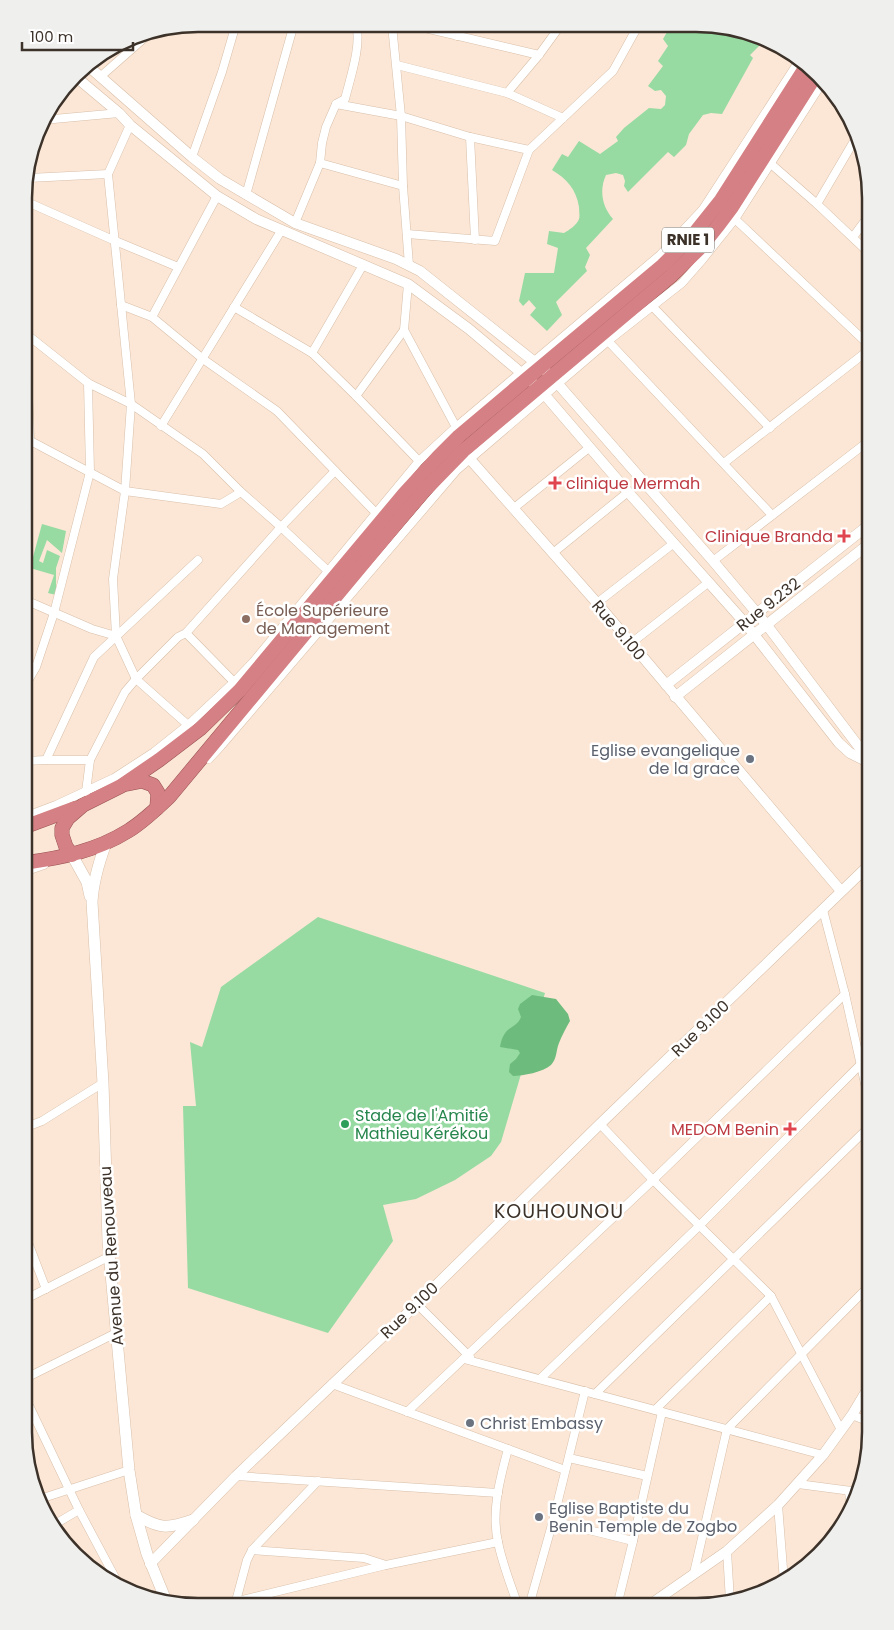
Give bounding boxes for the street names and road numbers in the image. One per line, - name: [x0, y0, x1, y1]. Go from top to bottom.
- road number: RNIE 1: [662, 228, 714, 252]
- street label: Rue 9.232: [732, 572, 805, 637]
- street label: Rue 9.100: [586, 595, 651, 666]
- street label: Rue 9.100: [666, 995, 735, 1062]
- street label: Avenue du Renouveau: [94, 1165, 129, 1347]
- street label: Rue 9.100: [375, 1277, 444, 1344]

